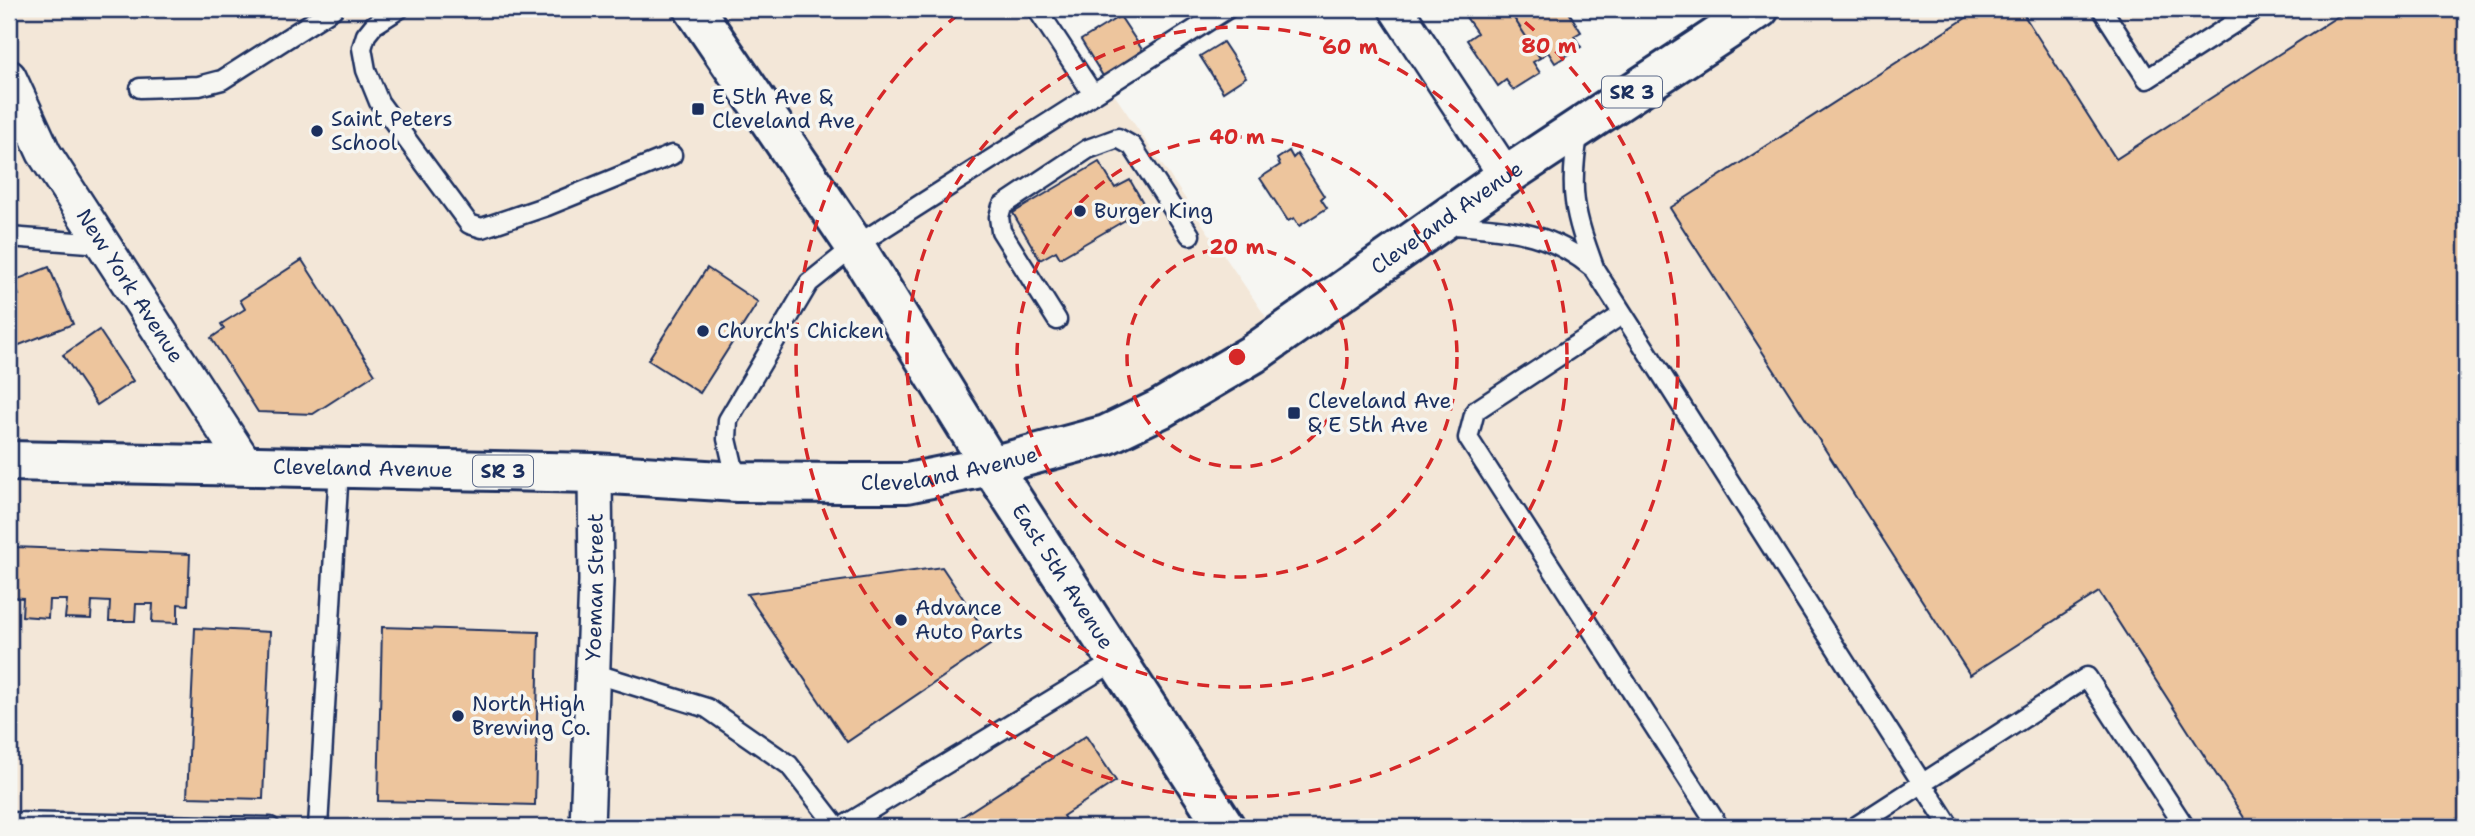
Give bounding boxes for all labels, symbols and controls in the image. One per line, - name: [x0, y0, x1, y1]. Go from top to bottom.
- text: 80 m: [1521, 32, 1577, 60]
- text: 60 m: [1322, 33, 1378, 61]
- road number: SR 3: [1602, 76, 1662, 108]
- place label: E 5th Ave & Cleveland Ave: [712, 83, 855, 135]
- marker: E 5th Ave & Cleveland Ave: [690, 101, 706, 117]
- place label: Saint Peters School: [331, 105, 453, 157]
- marker: Saint Peters School: [309, 123, 325, 139]
- text: 40 m: [1209, 123, 1265, 151]
- street label: Cleveland Avenue: [1365, 155, 1528, 281]
- place label: Burger King: [1094, 197, 1213, 225]
- street label: New York Avenue: [70, 203, 190, 368]
- marker: Burger King: [1072, 203, 1088, 219]
- text: 20 m: [1209, 233, 1265, 261]
- place label: Church's Chicken: [717, 317, 884, 345]
- marker: Church's Chicken: [695, 323, 711, 339]
- centre of rings: [1225, 345, 1249, 369]
- place label: Cleveland Ave & E 5th Ave: [1308, 387, 1451, 439]
- marker: Cleveland Ave & E 5th Ave: [1286, 405, 1302, 421]
- street label: Cleveland Avenue: [861, 440, 1041, 498]
- street label: Cleveland Avenue: [273, 452, 453, 484]
- road number: SR 3: [473, 456, 533, 486]
- street label: East 5th Avenue: [1005, 498, 1120, 655]
- street label: Yoeman Street: [579, 513, 610, 662]
- place label: Advance Auto Parts: [915, 594, 1023, 646]
- marker: Advance Auto Parts: [893, 612, 909, 628]
- place label: North High Brewing Co.: [472, 690, 591, 742]
- marker: North High Brewing Co.: [450, 708, 466, 724]

